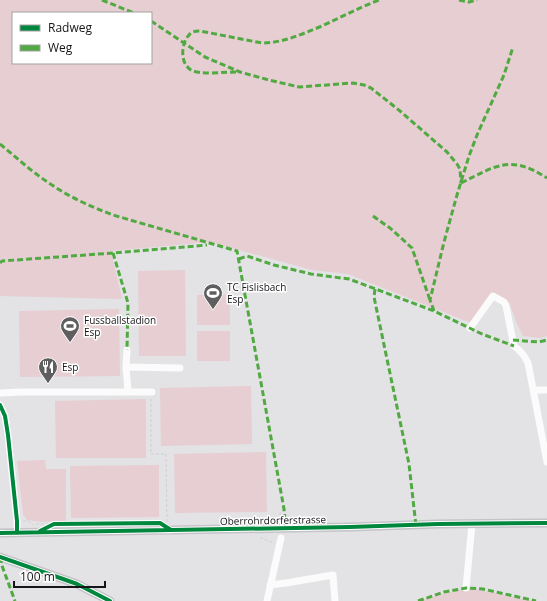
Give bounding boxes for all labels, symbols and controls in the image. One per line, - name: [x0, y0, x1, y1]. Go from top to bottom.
- legend: [12, 12, 152, 64]
- text: Radweg: [48, 19, 92, 36]
- text: Weg: [48, 39, 73, 56]
- place label: TC Fislisbach Esp: [227, 280, 286, 306]
- sports icon: TC Fislisbach Esp: [202, 282, 224, 310]
- place label: Fussballstadion Esp: [84, 313, 156, 339]
- sports icon: Fussballstadion Esp: [59, 315, 81, 343]
- restaurant icon: Esp: [37, 356, 59, 384]
- place label: Esp: [62, 360, 78, 374]
- street label: Oberrohrdorferstrasse: [220, 512, 327, 528]
- scale bar: [14, 563, 105, 589]
- text: 100 m: [20, 568, 55, 585]

